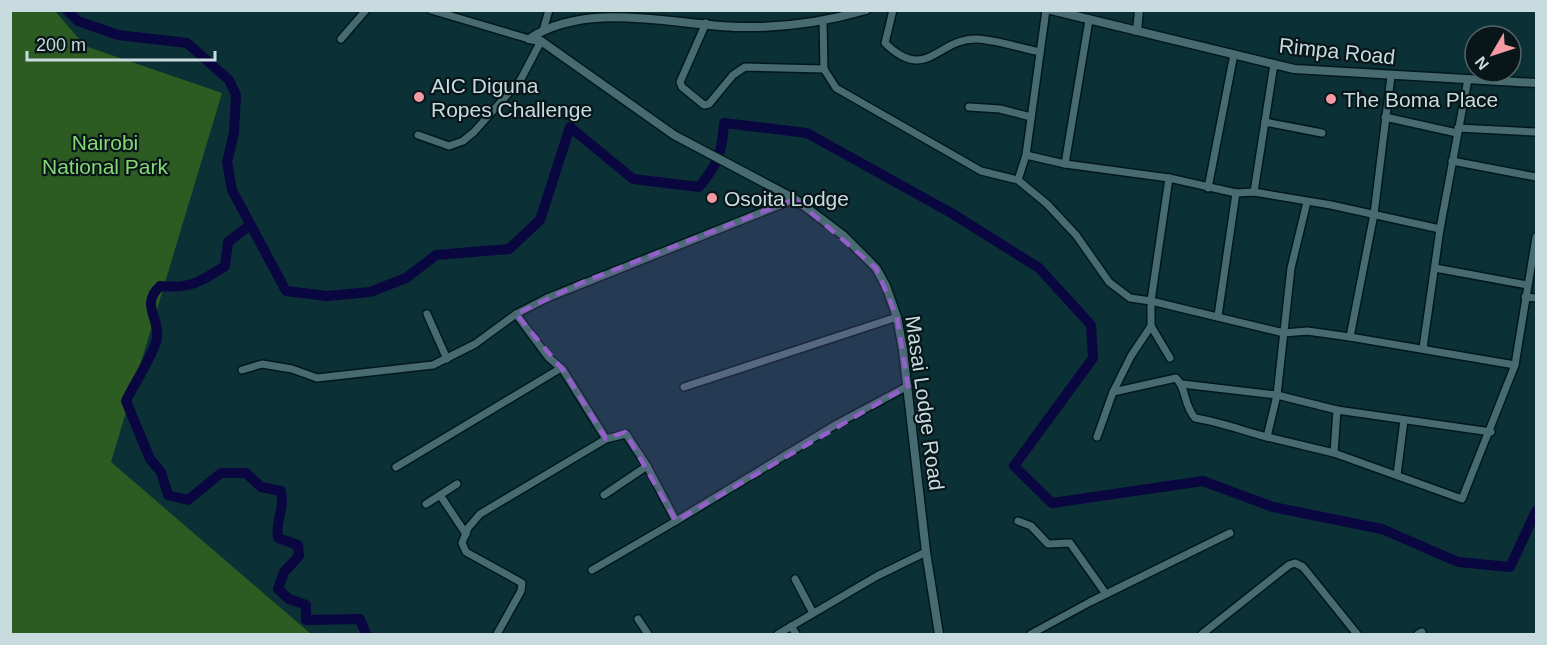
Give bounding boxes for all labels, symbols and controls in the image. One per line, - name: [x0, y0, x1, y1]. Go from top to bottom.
- scale bar: [27, 24, 214, 62]
- north arrow: [1463, 24, 1523, 84]
- street label: Rimpa Road: [1278, 33, 1396, 69]
- text: 200 m: [36, 35, 86, 55]
- text: N: [1471, 53, 1492, 73]
- place label: AIC Diguna Ropes Challenge: [431, 74, 592, 121]
- place label: The Boma Place: [1343, 88, 1498, 111]
- marker: AIC Diguna Ropes Challenge: [412, 90, 426, 104]
- marker: The Boma Place: [1324, 92, 1338, 106]
- park label: Nairobi National Park: [42, 131, 169, 178]
- place label: Osoita Lodge: [724, 187, 849, 210]
- marker: Osoita Lodge: [705, 191, 719, 205]
- street label: Masai Lodge Road: [901, 314, 949, 492]

